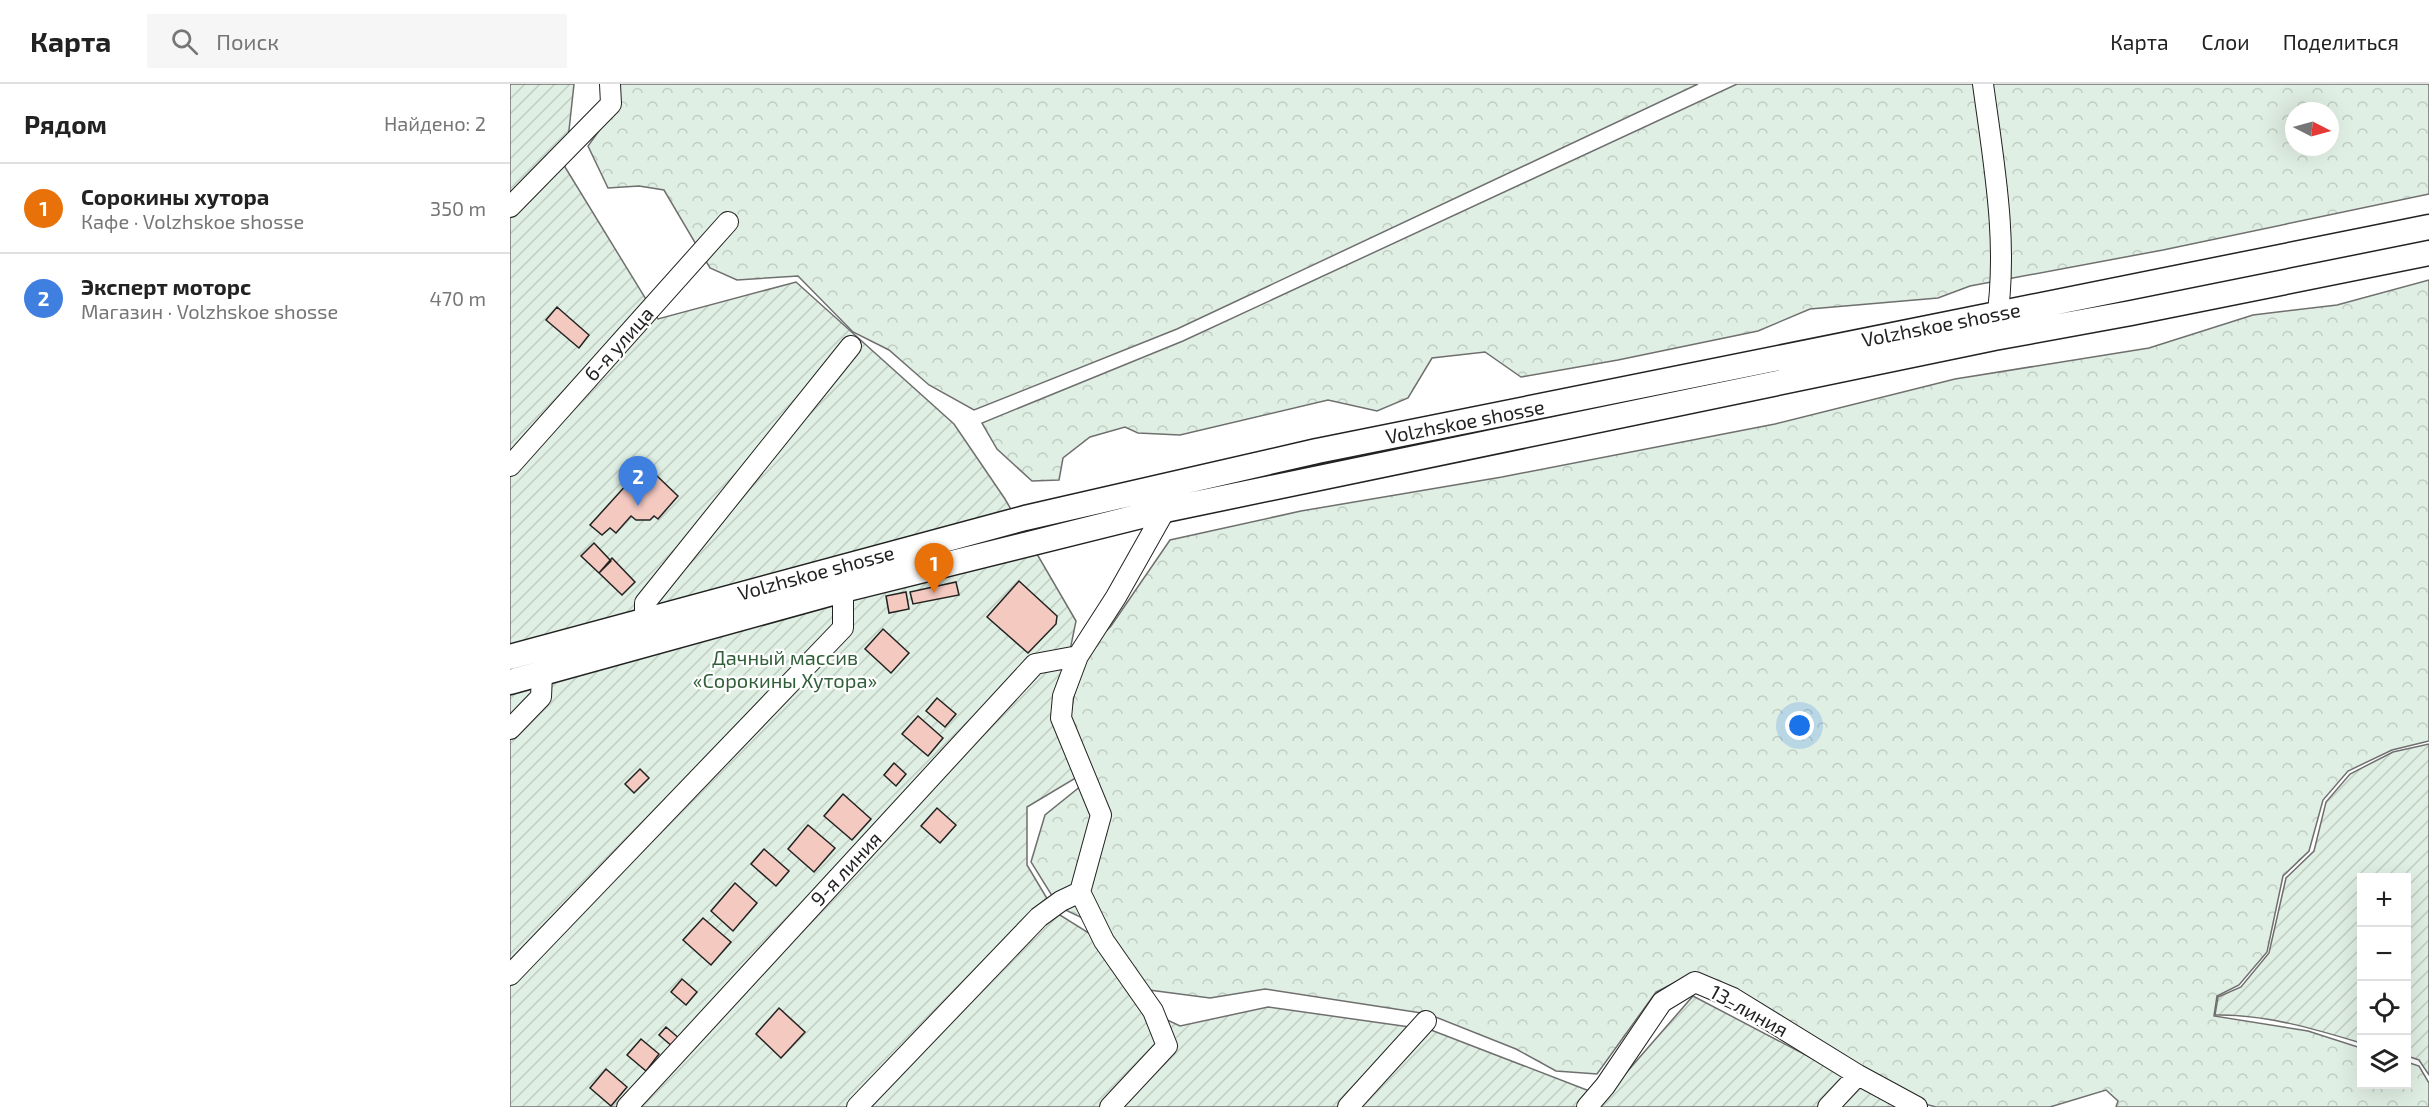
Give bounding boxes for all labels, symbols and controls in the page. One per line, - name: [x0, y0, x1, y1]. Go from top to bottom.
- search box: [147, 14, 567, 68]
- text: Карта: [30, 24, 111, 58]
- icon: search: [168, 25, 201, 58]
- text: Поиск: [216, 28, 279, 54]
- text: Карта: [2110, 29, 2169, 54]
- text: Слои: [2202, 29, 2250, 54]
- text: Поделиться: [2283, 29, 2399, 54]
- north arrow: [2285, 102, 2339, 156]
- text: Рядом: [24, 108, 107, 139]
- text: Найдено: 2: [384, 111, 486, 135]
- text: Сорокины хутора: [81, 183, 269, 209]
- text: 1: [39, 196, 48, 220]
- text: 350 m: [430, 196, 486, 220]
- text: Кафе · Volzhskoe shosse: [81, 209, 304, 233]
- text: Эксперт моторс: [81, 273, 251, 299]
- text: 2: [38, 286, 49, 310]
- text: 470 m: [429, 286, 486, 310]
- street label: Volzhskoe shosse: [1859, 297, 2022, 351]
- text: Магазин · Volzhskoe shosse: [81, 299, 338, 323]
- street label: 6-я улица: [579, 301, 659, 386]
- street label: Volzhskoe shosse: [1383, 394, 1546, 448]
- pin: 2: [618, 456, 658, 506]
- street label: Volzhskoe shosse: [735, 540, 897, 605]
- pin: 1: [914, 544, 954, 593]
- park label: Дачный массив «Сорокины Хутора»: [693, 645, 877, 693]
- your location: [1785, 711, 1814, 740]
- street label: 9-я линия: [805, 826, 886, 910]
- map controls: [2357, 873, 2411, 1089]
- button: +: [2357, 873, 2411, 927]
- button: −: [2357, 927, 2411, 981]
- street label: 13-линия: [1706, 979, 1793, 1041]
- button: locate: [2357, 981, 2411, 1035]
- button: layers: [2357, 1035, 2411, 1089]

